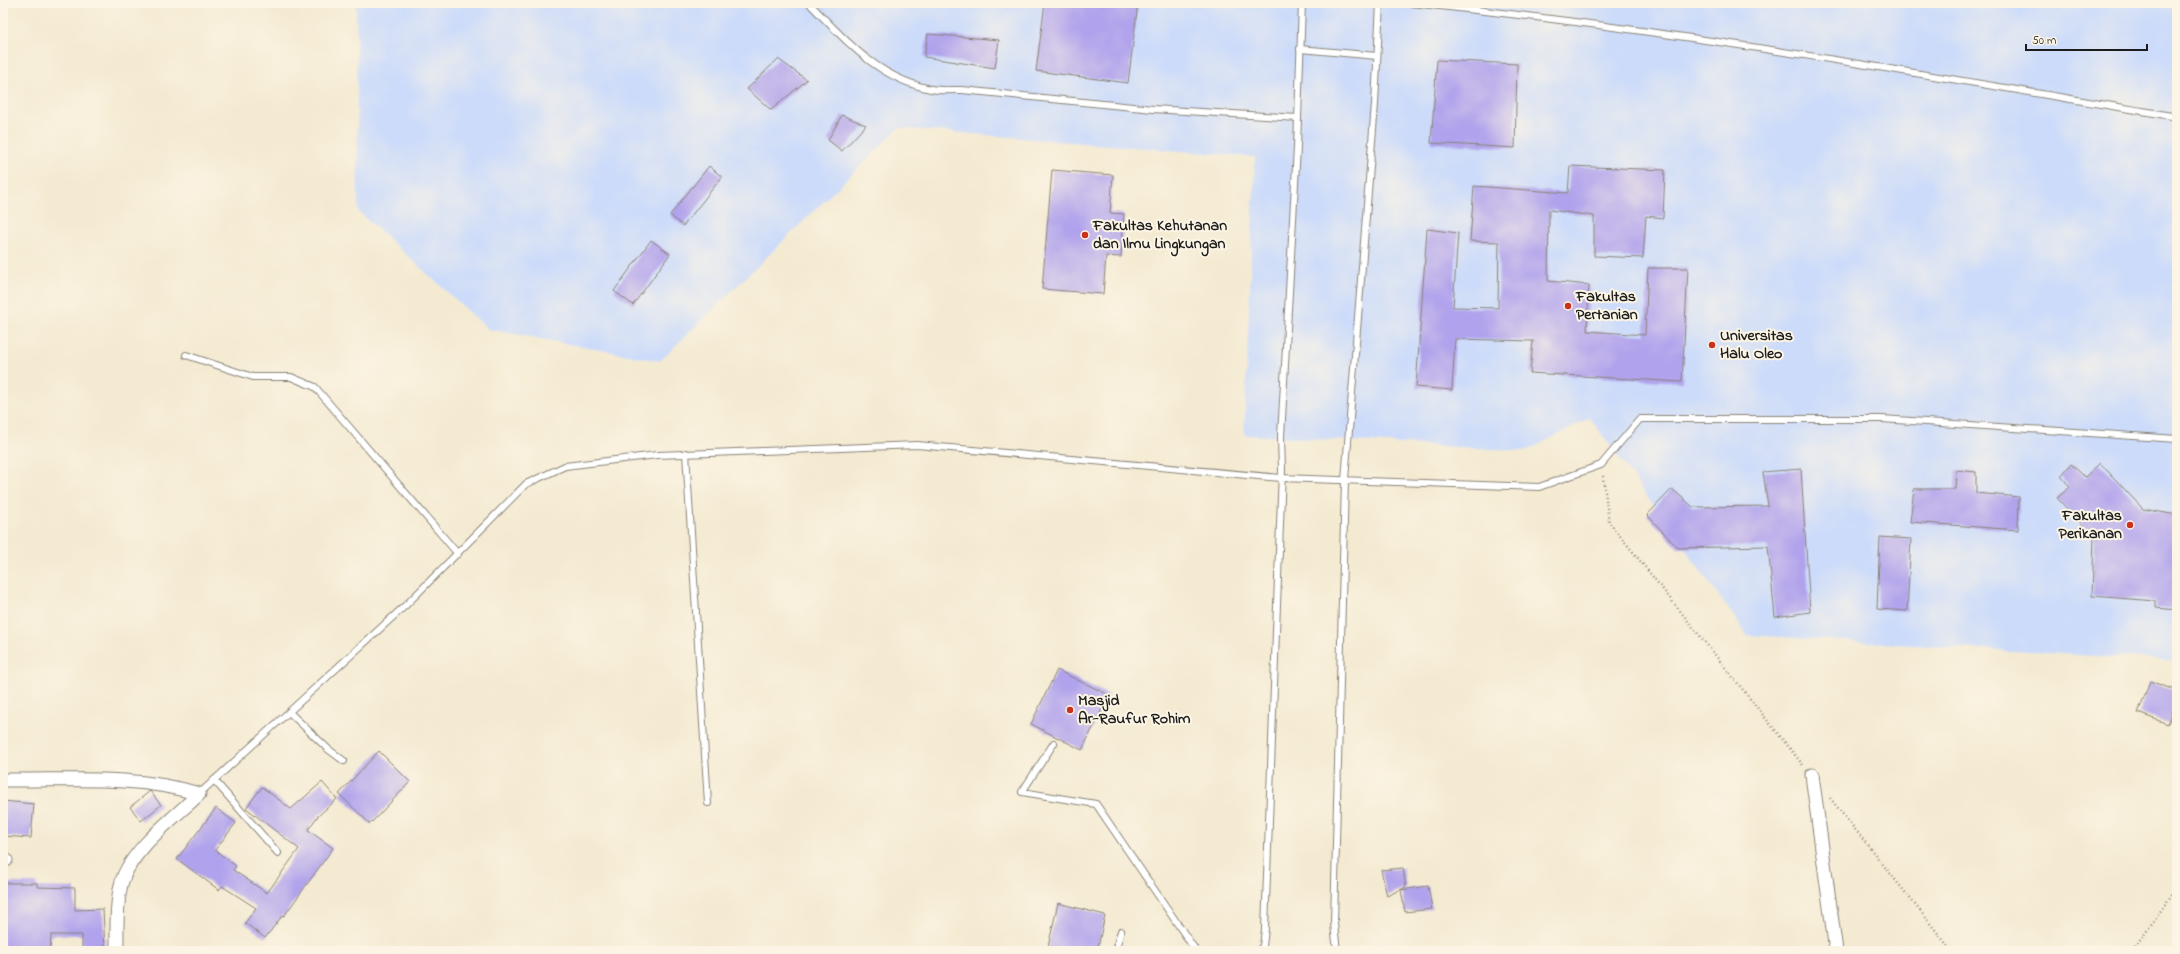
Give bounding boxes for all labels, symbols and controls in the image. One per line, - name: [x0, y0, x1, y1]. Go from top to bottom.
- scale bar: [2026, 26, 2147, 52]
- text: 50 m: [2032, 32, 2056, 50]
- place label: Fakultas Kehutanan dan Ilmu Lingkungan: [1092, 214, 1227, 257]
- marker: Fakultas Kehutanan dan Ilmu Lingkungan: [1080, 230, 1090, 240]
- place label: Fakultas Pertanian: [1575, 285, 1638, 327]
- marker: Fakultas Pertanian: [1563, 301, 1573, 311]
- place label: Universitas Halu Oleo: [1720, 324, 1793, 366]
- marker: Universitas Halu Oleo: [1707, 340, 1717, 350]
- place label: Fakultas Perikanan: [2059, 504, 2122, 546]
- marker: Fakultas Perikanan: [2125, 520, 2135, 530]
- place label: Masjid Ar-Raufur Rohim: [1078, 689, 1191, 731]
- marker: Masjid Ar-Raufur Rohim: [1065, 705, 1075, 715]

